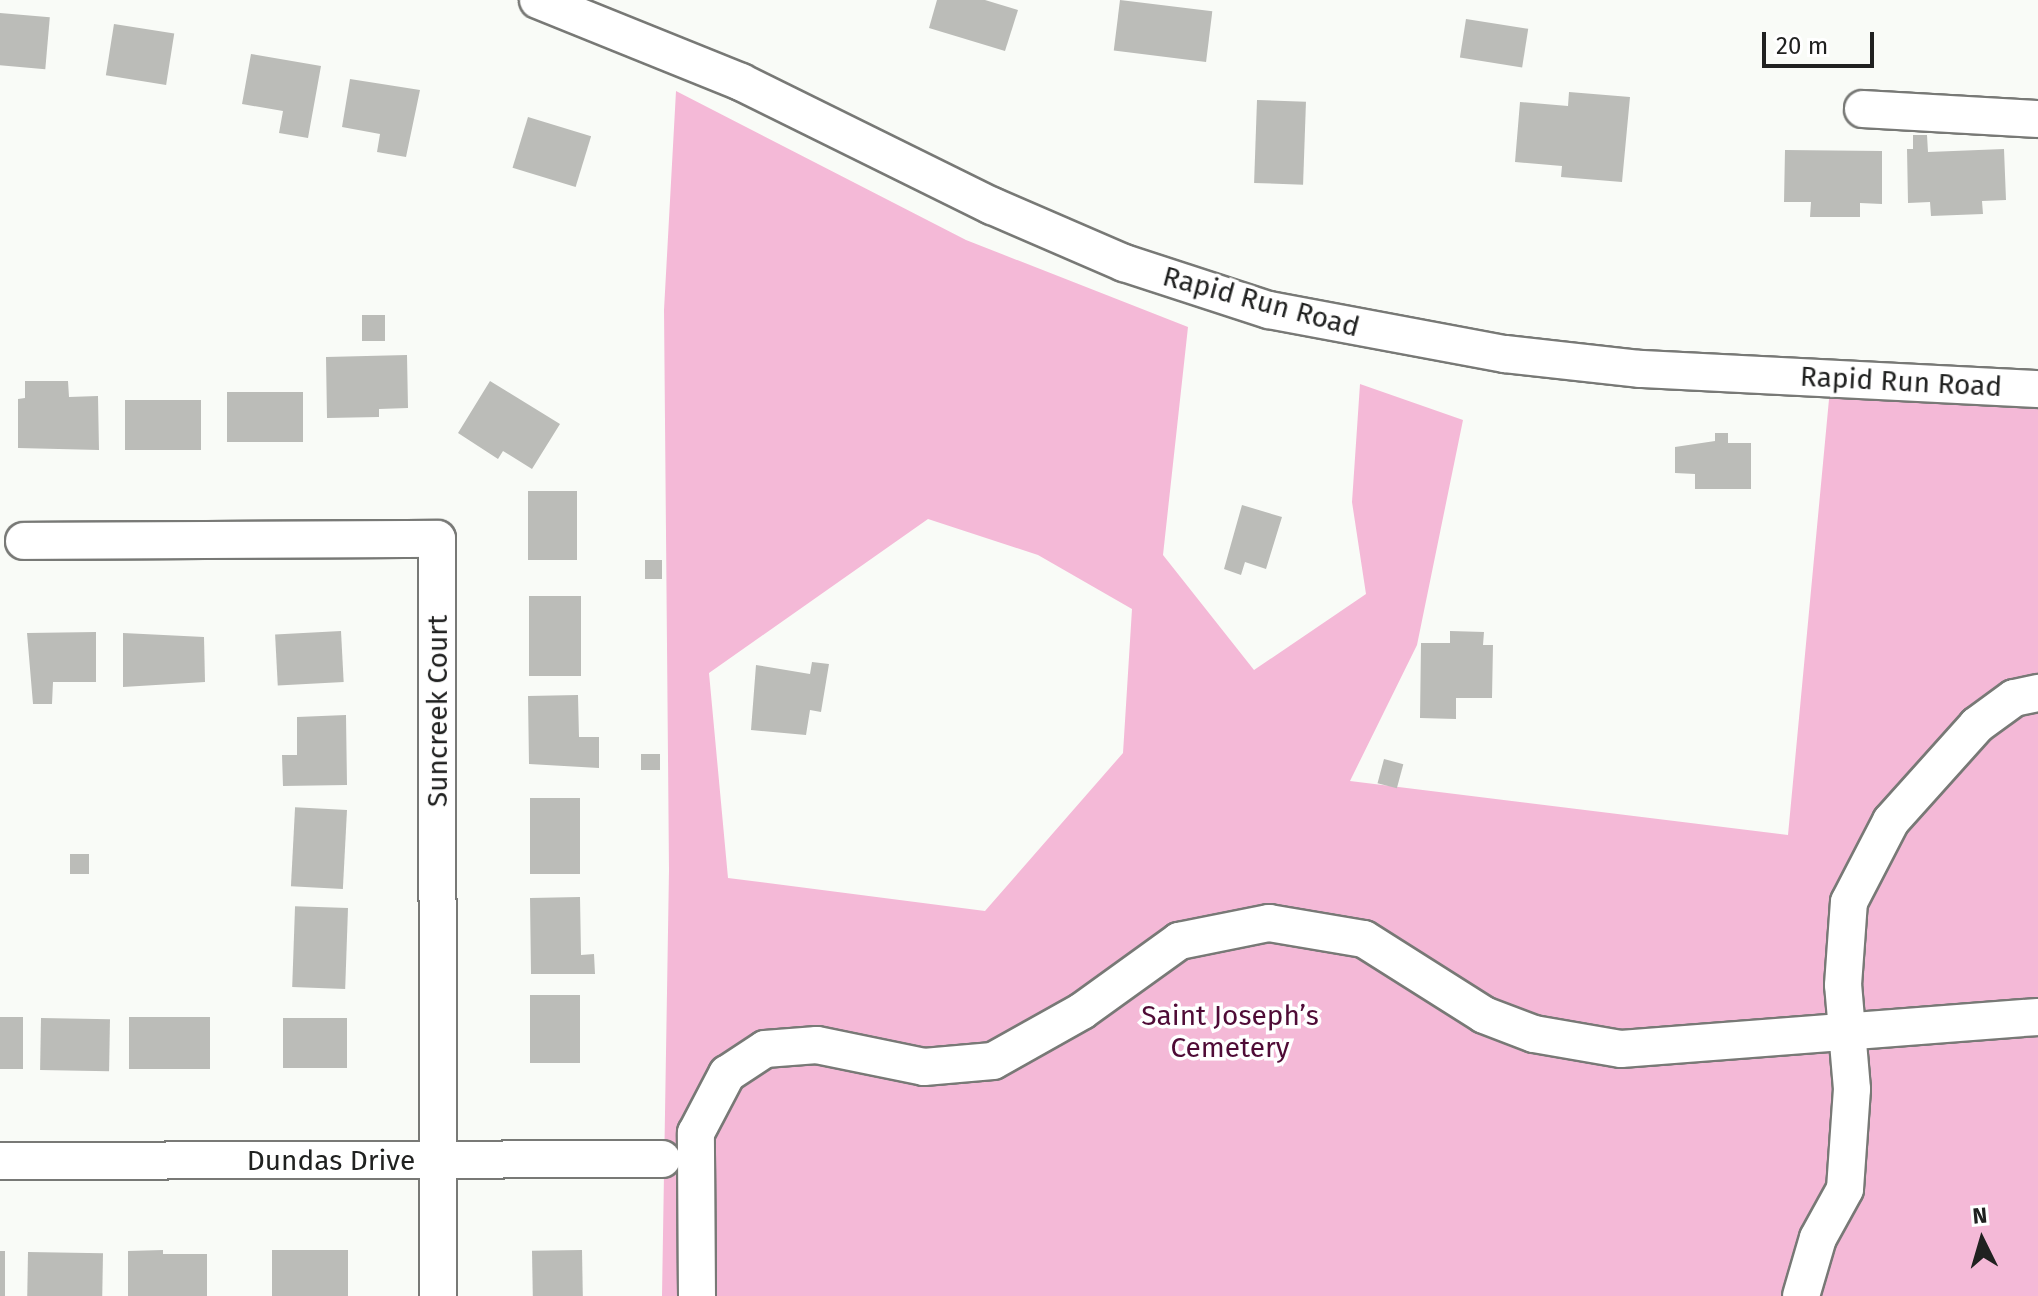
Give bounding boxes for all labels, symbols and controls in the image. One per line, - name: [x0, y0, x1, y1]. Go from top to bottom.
- scale bar: [1766, 16, 1878, 66]
- text: 20 m: [1776, 32, 1828, 60]
- street label: Rapid Run Road: [1159, 260, 1363, 344]
- street label: Rapid Run Road: [1799, 360, 2003, 404]
- street label: Suncreek Court: [421, 615, 455, 807]
- park label: Saint Joseph’s Cemetery: [1141, 999, 1319, 1065]
- street label: Dundas Drive: [247, 1144, 415, 1178]
- north arrow: [1942, 1200, 2022, 1280]
- text: N: [1971, 1202, 1988, 1230]

